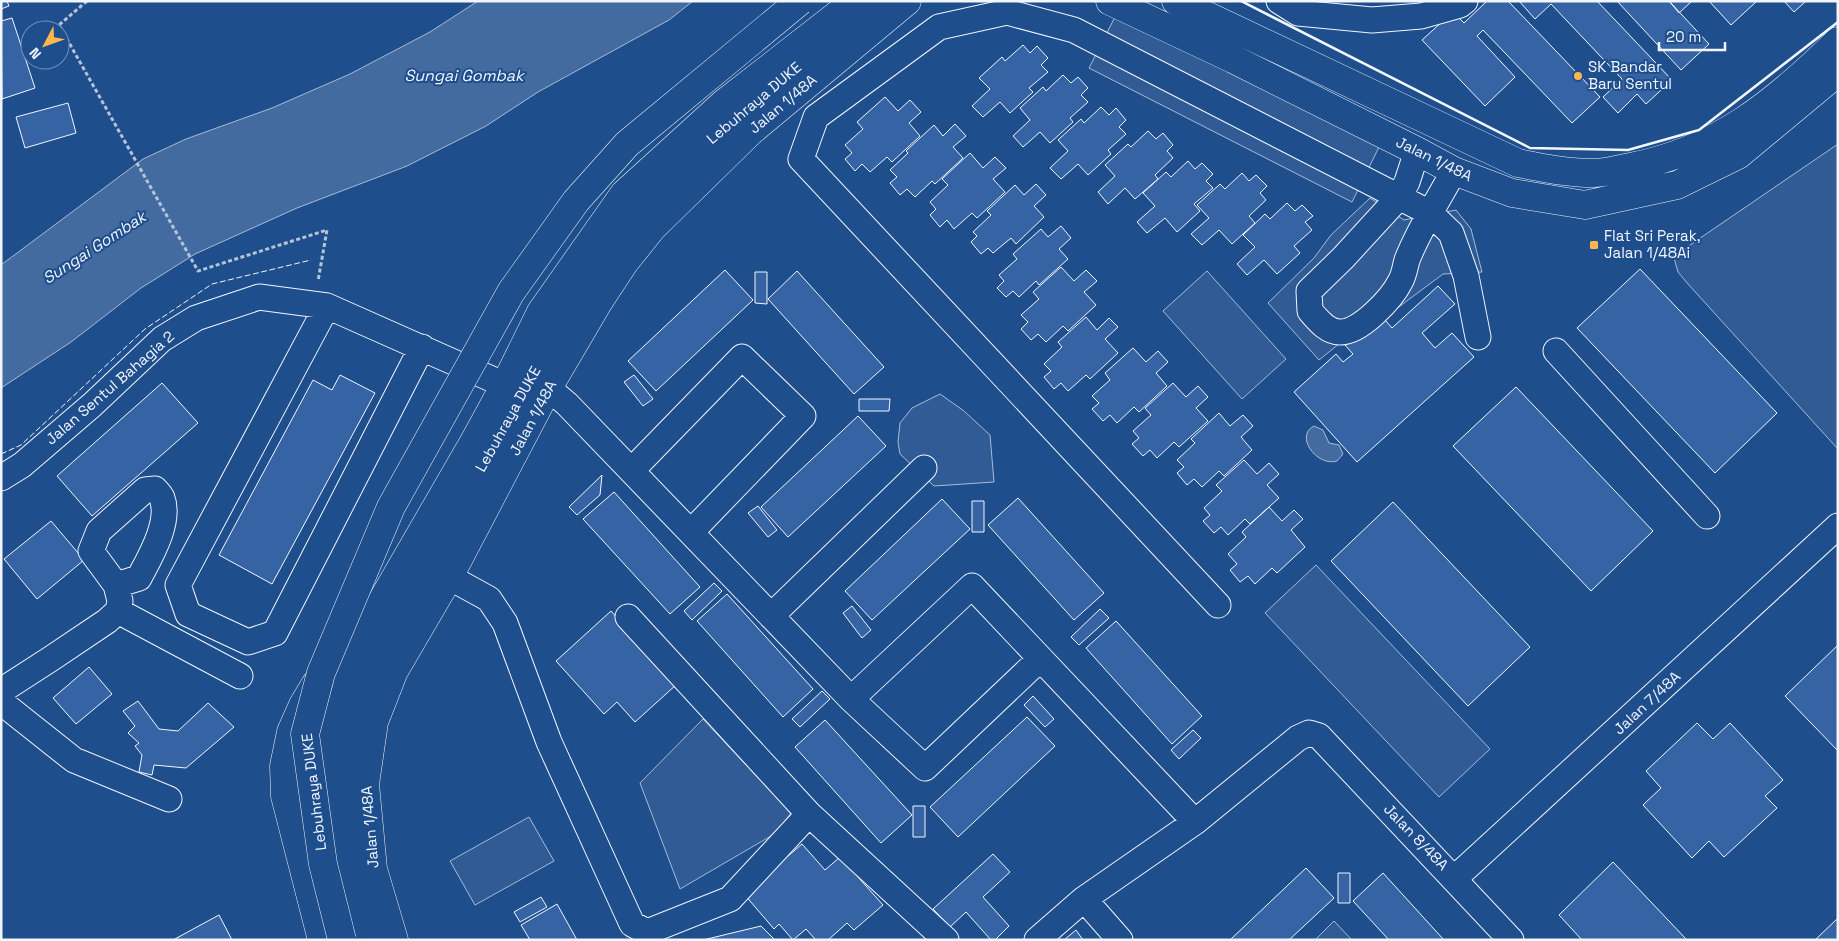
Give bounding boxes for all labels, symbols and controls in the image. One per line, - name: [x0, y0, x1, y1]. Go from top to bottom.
- north arrow: [20, 20, 70, 70]
- scale bar: [1659, 20, 1725, 52]
- text: 20 m: [1666, 27, 1701, 46]
- text: N: [25, 44, 45, 63]
- street label: Lebuhraya DUKE: [702, 57, 805, 148]
- place label: SK Bandar Baru Sentul: [1588, 57, 1672, 93]
- water label: Sungai Gombak: [404, 65, 526, 86]
- street label: Jalan 1/48A: [745, 69, 821, 137]
- marker: SK Bandar Baru Sentul: [1572, 70, 1584, 82]
- street label: Jalan 1/48A: [1393, 132, 1476, 185]
- water label: Sungai Gombak: [39, 205, 152, 289]
- place label: Flat Sri Perak, Jalan 1/48Ai: [1604, 226, 1701, 262]
- marker: Flat Sri Perak, Jalan 1/48Ai: [1588, 239, 1600, 251]
- street label: Jalan Sentul Bahagia 2: [41, 327, 178, 449]
- street label: Lebuhraya DUKE: [471, 363, 544, 475]
- street label: Jalan 1/48A: [505, 376, 561, 459]
- street label: Jalan 7/48A: [1609, 666, 1685, 738]
- street label: Lebuhraya DUKE: [297, 732, 330, 852]
- street label: Jalan 1/48A: [356, 785, 383, 869]
- street label: Jalan 8/48A: [1380, 799, 1453, 874]

